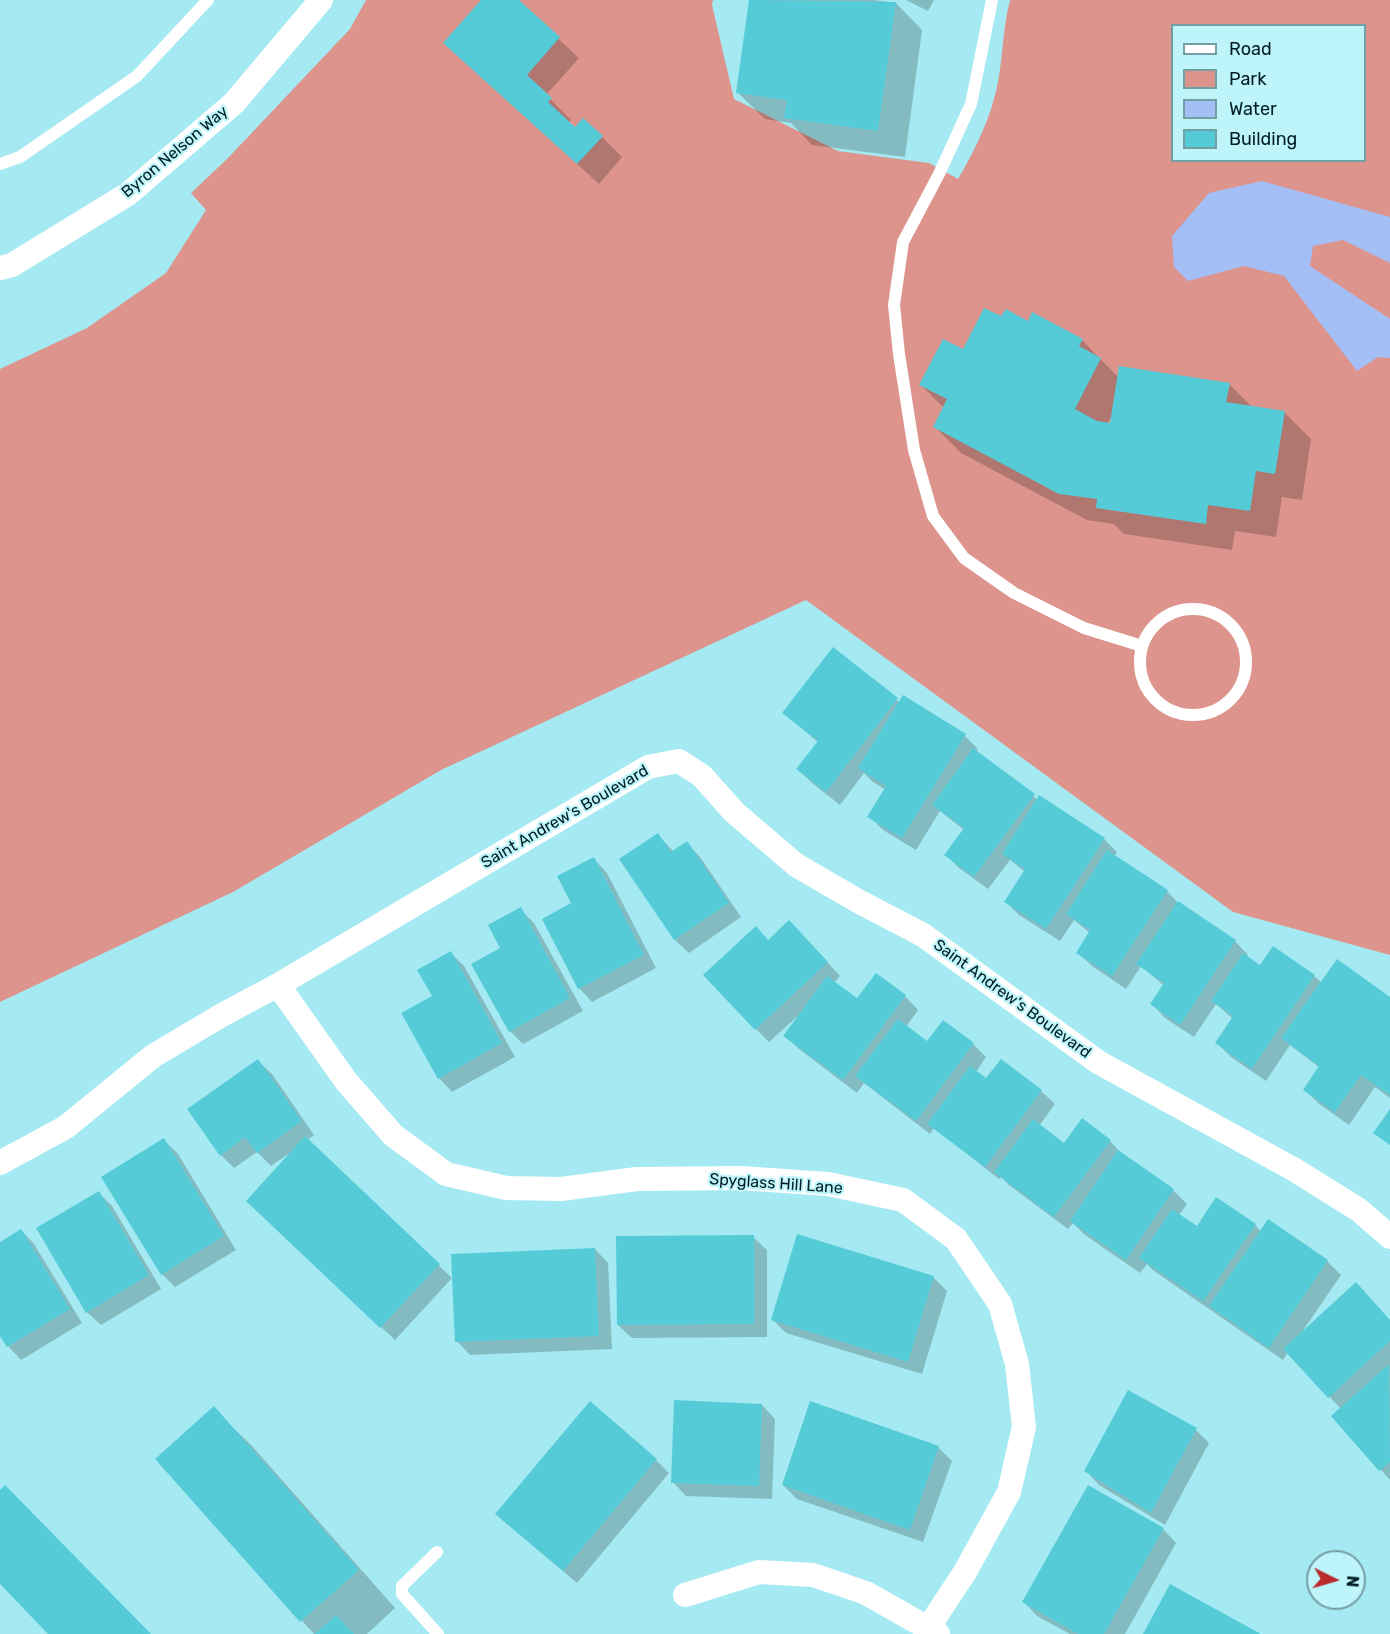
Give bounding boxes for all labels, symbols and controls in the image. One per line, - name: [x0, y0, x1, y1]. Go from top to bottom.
- legend: [1171, 24, 1366, 162]
- text: Road: [1229, 38, 1272, 60]
- text: Park: [1229, 68, 1266, 90]
- text: Water: [1229, 98, 1277, 120]
- street label: Byron Nelson Way: [118, 102, 232, 202]
- text: Building: [1229, 128, 1297, 150]
- street label: Saint Andrew's Boulevard: [478, 761, 652, 873]
- street label: Saint Andrew's Boulevard: [930, 935, 1094, 1063]
- street label: Spyglass Hill Lane: [709, 1170, 843, 1198]
- north arrow: [1306, 1550, 1366, 1610]
- text: N: [1342, 1575, 1362, 1588]

